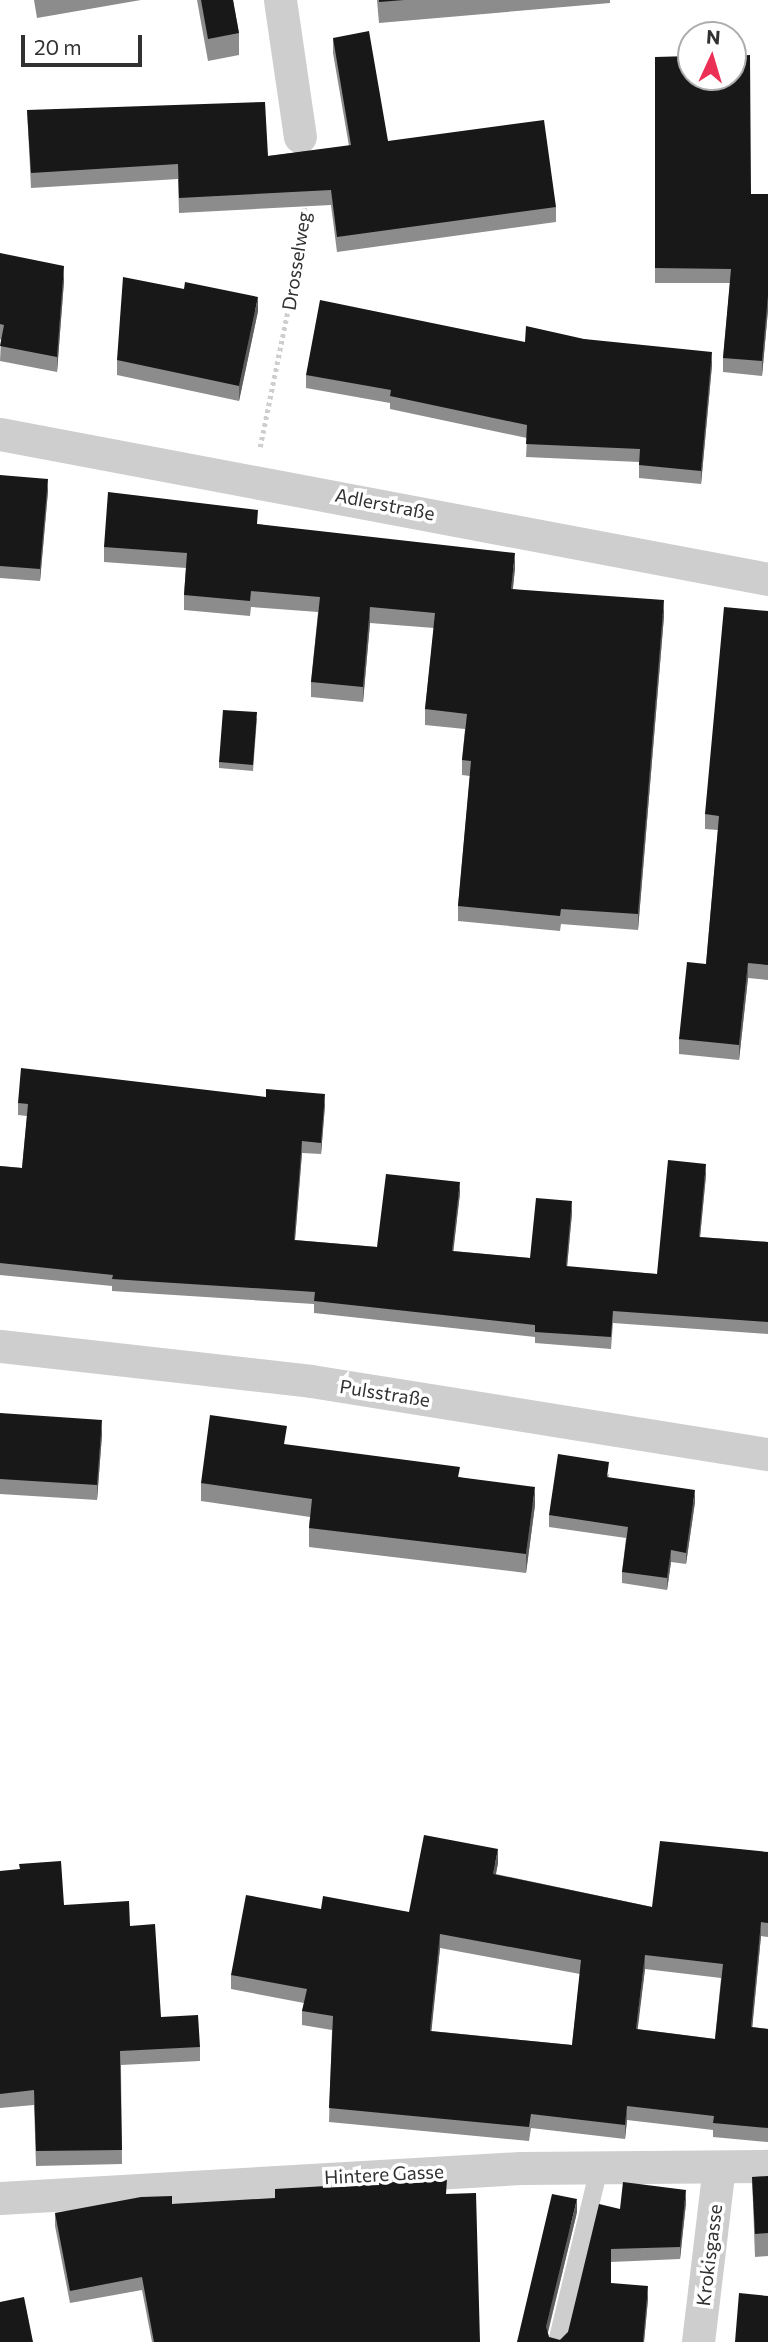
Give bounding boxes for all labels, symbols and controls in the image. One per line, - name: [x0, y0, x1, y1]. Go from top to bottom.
- scale bar: [24, 21, 145, 65]
- north arrow: [677, 21, 747, 91]
- text: N: [705, 25, 721, 49]
- text: 20 m: [34, 34, 82, 59]
- street label: Drosselweg: [277, 210, 315, 312]
- street label: Adlerstraße: [333, 483, 437, 525]
- street label: Pulsstraße: [338, 1375, 432, 1411]
- street label: Hintere Gasse: [324, 2159, 444, 2189]
- street label: Krokisgasse: [691, 2203, 727, 2307]

